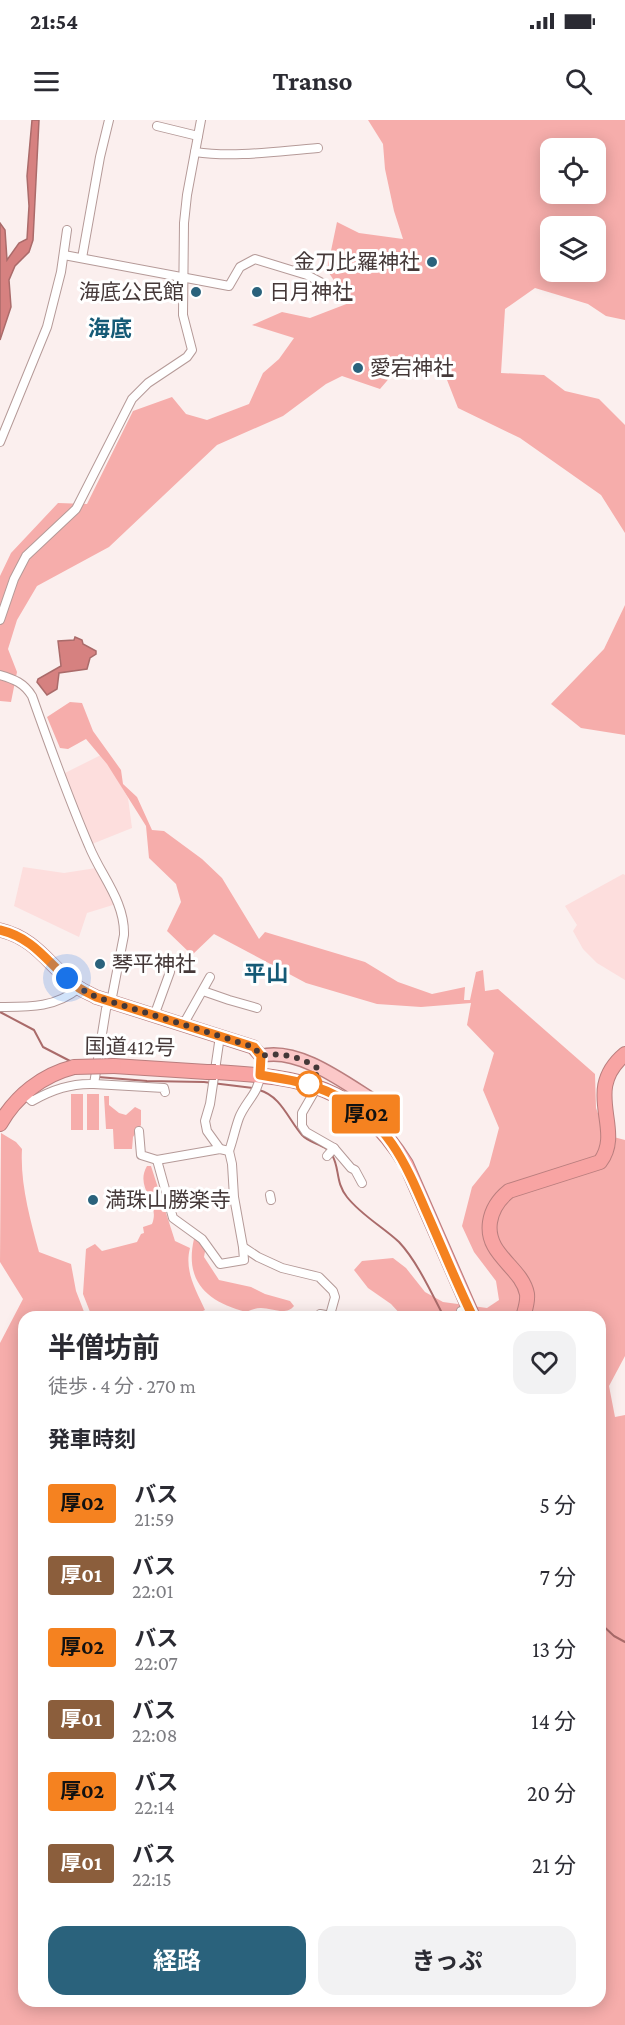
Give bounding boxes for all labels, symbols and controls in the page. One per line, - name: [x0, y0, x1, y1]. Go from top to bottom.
- text: 21:54: [30, 9, 78, 34]
- icon: menu: [30, 65, 63, 98]
- icon: search: [562, 65, 595, 98]
- text: Transo: [272, 66, 353, 96]
- map controls: [540, 138, 606, 282]
- button: locate: [540, 138, 606, 204]
- button: layers: [540, 216, 606, 282]
- place label: 金刀比羅神社: [294, 250, 420, 274]
- marker: 金刀比羅神社: [425, 255, 439, 269]
- place label: 海底公民館: [79, 280, 184, 304]
- place label: 日月神社: [269, 280, 353, 304]
- marker: 海底公民館: [189, 285, 203, 299]
- marker: 日月神社: [250, 285, 264, 299]
- district label: 海底: [88, 316, 132, 341]
- place label: 愛宕神社: [370, 356, 454, 380]
- marker: 愛宕神社: [351, 361, 365, 375]
- place label: 琴平神社: [112, 952, 196, 976]
- marker: 琴平神社: [93, 957, 107, 971]
- district label: 平山: [244, 961, 288, 986]
- your location: [52, 963, 82, 993]
- street label: 国道412号: [84, 1034, 176, 1060]
- unlabelled marker: [296, 1071, 322, 1097]
- line badge: 厚02: [332, 1094, 400, 1134]
- text: 厚02: [344, 1102, 388, 1126]
- place label: 満珠山勝楽寺: [105, 1188, 231, 1212]
- marker: 満珠山勝楽寺: [86, 1193, 100, 1207]
- button: heart: [513, 1331, 576, 1394]
- text: 半僧坊前: [48, 1332, 160, 1363]
- text: 徒歩 · 4 分 · 270 m: [48, 1375, 196, 1397]
- text: 発車時刻: [48, 1427, 136, 1452]
- text: バス: [134, 1482, 178, 1507]
- text: 厚02: [60, 1491, 104, 1515]
- text: 5 分: [539, 1493, 576, 1518]
- text: 21:59: [134, 1508, 174, 1530]
- text: バス: [132, 1554, 176, 1579]
- text: 厚01: [60, 1563, 102, 1587]
- text: 7 分: [540, 1565, 576, 1590]
- text: 22:01: [132, 1580, 173, 1602]
- text: バス: [134, 1626, 178, 1651]
- text: 厚02: [60, 1635, 104, 1659]
- text: 13 分: [532, 1637, 576, 1662]
- text: 22:07: [134, 1652, 178, 1674]
- text: バス: [132, 1698, 176, 1723]
- text: 厚01: [60, 1707, 102, 1731]
- text: 14 分: [531, 1709, 576, 1734]
- text: 22:08: [132, 1724, 178, 1746]
- text: バス: [134, 1770, 178, 1795]
- text: 厚02: [60, 1779, 104, 1803]
- text: 20 分: [527, 1781, 576, 1806]
- text: 22:14: [134, 1796, 175, 1818]
- text: バス: [132, 1842, 176, 1867]
- text: 厚01: [60, 1851, 102, 1875]
- text: 21 分: [532, 1853, 576, 1878]
- text: 22:15: [132, 1868, 172, 1890]
- button: 経路: [48, 1926, 306, 1995]
- button: きっぷ: [318, 1926, 576, 1995]

